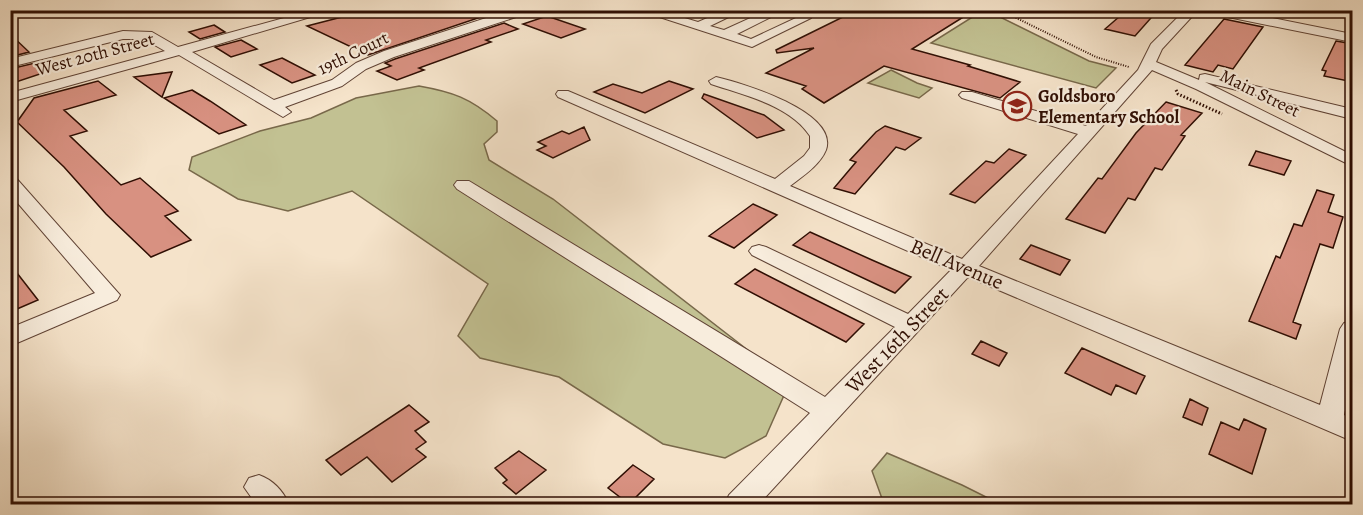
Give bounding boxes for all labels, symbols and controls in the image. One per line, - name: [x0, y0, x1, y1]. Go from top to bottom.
- street label: 19th Court: [314, 26, 392, 80]
- street label: West 20th Street: [32, 27, 157, 82]
- street label: Main Street: [1216, 63, 1304, 123]
- place label: Goldsboro Elementary School: [1038, 84, 1180, 129]
- school or university icon: Goldsboro Elementary School: [1001, 90, 1033, 122]
- street label: Bell Avenue: [906, 232, 1008, 296]
- street label: West 16th Street: [838, 281, 955, 400]

